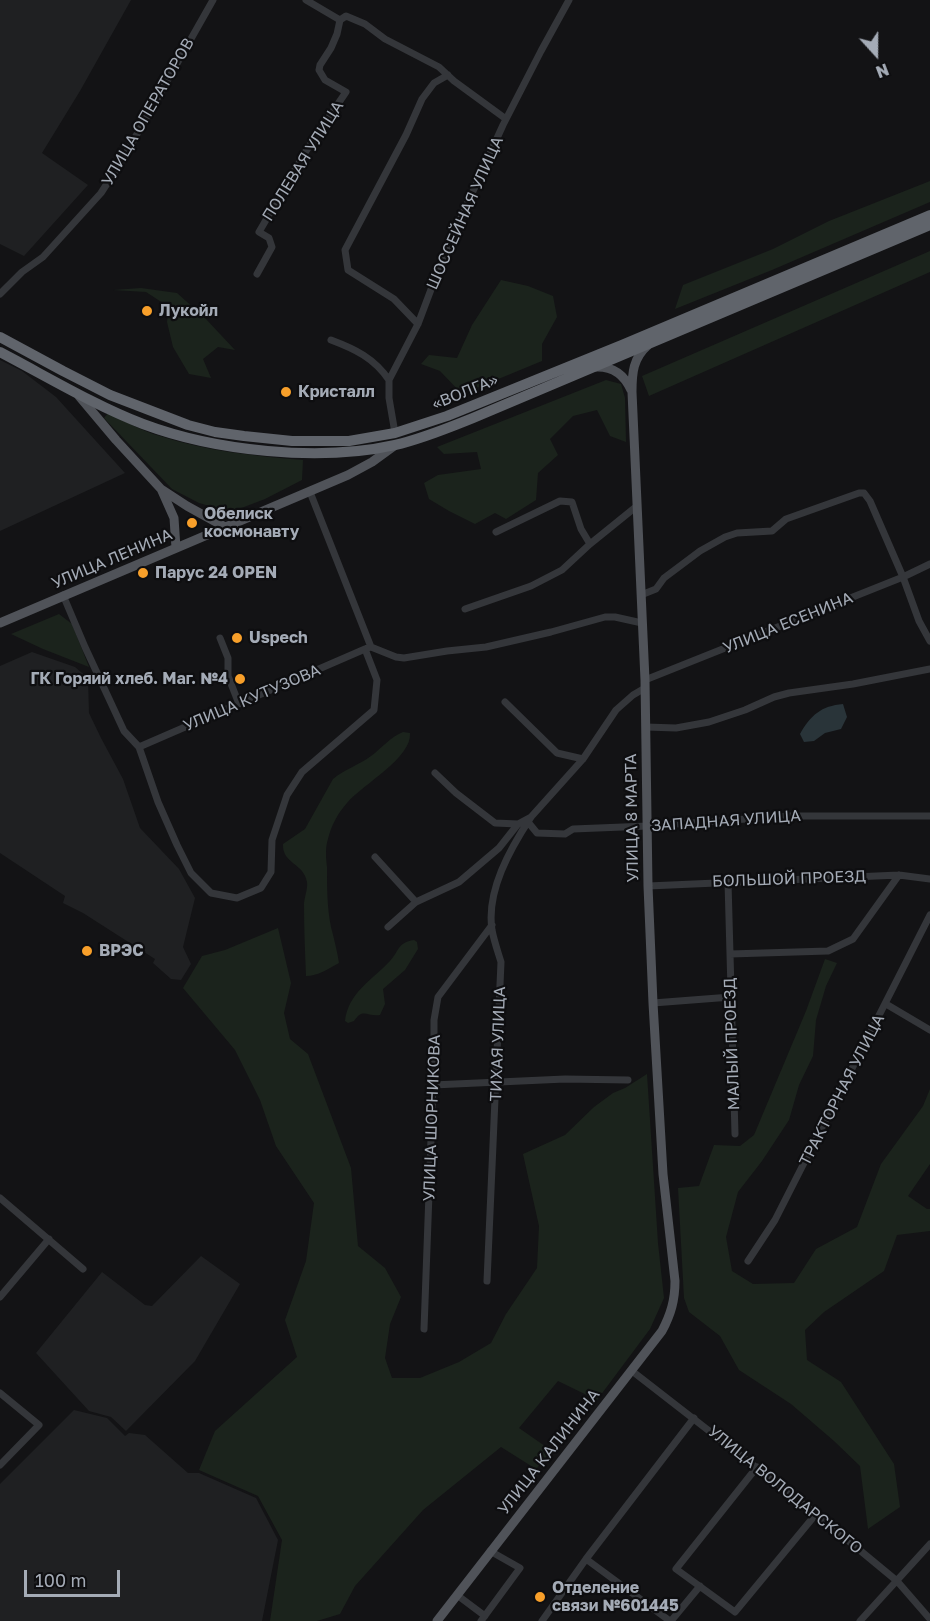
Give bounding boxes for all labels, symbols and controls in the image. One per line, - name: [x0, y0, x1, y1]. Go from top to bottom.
- north arrow: [846, 24, 906, 84]
- street label: УЛИЦА ОПЕРАТОРОВ: [98, 35, 198, 189]
- text: N: [873, 59, 892, 82]
- street label: ПОЛЕВАЯ УЛИЦА: [258, 97, 348, 225]
- street label: ШОССЕЙНАЯ УЛИЦА: [423, 133, 507, 293]
- place label: Лукойл: [159, 301, 218, 321]
- marker: Лукойл: [140, 304, 154, 318]
- street label: «ВОЛГА»: [429, 370, 501, 414]
- place label: Кристалл: [298, 382, 375, 402]
- marker: Кристалл: [279, 385, 293, 399]
- place label: Обелиск космонавту: [204, 504, 299, 542]
- marker: Обелиск космонавту: [185, 516, 199, 530]
- street label: УЛИЦА ЛЕНИНА: [49, 525, 175, 593]
- place label: Парус 24 OPEN: [155, 563, 277, 583]
- marker: Парус 24 OPEN: [136, 566, 150, 580]
- street label: УЛИЦА ЕСЕНИНА: [720, 588, 856, 658]
- place label: Uspech: [249, 628, 308, 648]
- marker: Uspech: [230, 631, 244, 645]
- street label: УЛИЦА КУТУЗОВА: [181, 660, 323, 736]
- place label: ГК Горяий хлеб. Маг. №4: [30, 669, 228, 689]
- marker: ГК Горяий хлеб. Маг. №4: [233, 672, 247, 686]
- street label: УЛИЦА 8 МАРТА: [621, 753, 643, 883]
- street label: ЗАПАДНАЯ УЛИЦА: [650, 806, 802, 836]
- street label: БОЛЬШОЙ ПРОЕЗД: [712, 867, 866, 891]
- place label: ВРЭС: [99, 941, 144, 961]
- marker: ВРЭС: [80, 944, 94, 958]
- street label: МАЛЫЙ ПРОЕЗД: [720, 977, 744, 1111]
- street label: ТИХАЯ УЛИЦА: [486, 986, 510, 1102]
- street label: ТРАКТОРНАЯ УЛИЦА: [795, 1011, 889, 1169]
- street label: УЛИЦА ШОРНИКОВА: [419, 1034, 445, 1202]
- street label: УЛИЦА КАЛИНИНА: [494, 1385, 604, 1519]
- street label: УЛИЦА ВОЛОДАРСКОГО: [704, 1422, 866, 1558]
- scale bar: [27, 1558, 123, 1596]
- text: 100 m: [35, 1569, 86, 1591]
- place label: Отделение связи №601445: [552, 1578, 679, 1616]
- marker: Отделение связи №601445: [533, 1590, 547, 1604]

